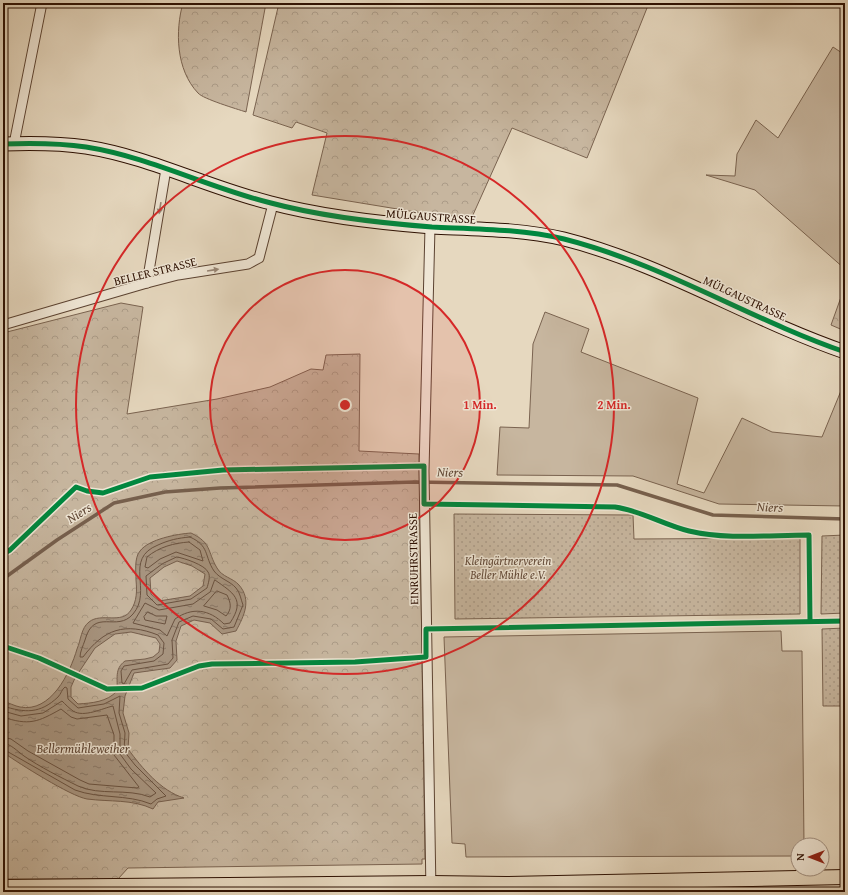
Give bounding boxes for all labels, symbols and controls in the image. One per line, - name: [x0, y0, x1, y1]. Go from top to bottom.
- one-way arrow: [156, 202, 162, 214]
- street label: MÜLGAUSTRASSE: [386, 204, 476, 228]
- street label: BELLER STRASSE: [112, 253, 198, 289]
- one-way arrow: [207, 267, 219, 273]
- street label: MÜLGAUSTRASSE: [701, 271, 789, 325]
- text: 1 Min.: [463, 396, 497, 413]
- text: 2 Min.: [597, 396, 631, 413]
- centre of rings: [338, 398, 352, 412]
- water label: Niers: [437, 462, 463, 482]
- water label: Niers: [757, 497, 784, 517]
- water label: Niers: [63, 498, 95, 528]
- street label: EINRUHRSTRASSE: [404, 513, 422, 605]
- park label: Kleingärtnerverein Beller Mühle e.V.: [464, 552, 551, 583]
- water label: Bellermühleweiher: [35, 739, 131, 758]
- north arrow: [790, 837, 830, 877]
- text: N: [792, 853, 808, 861]

